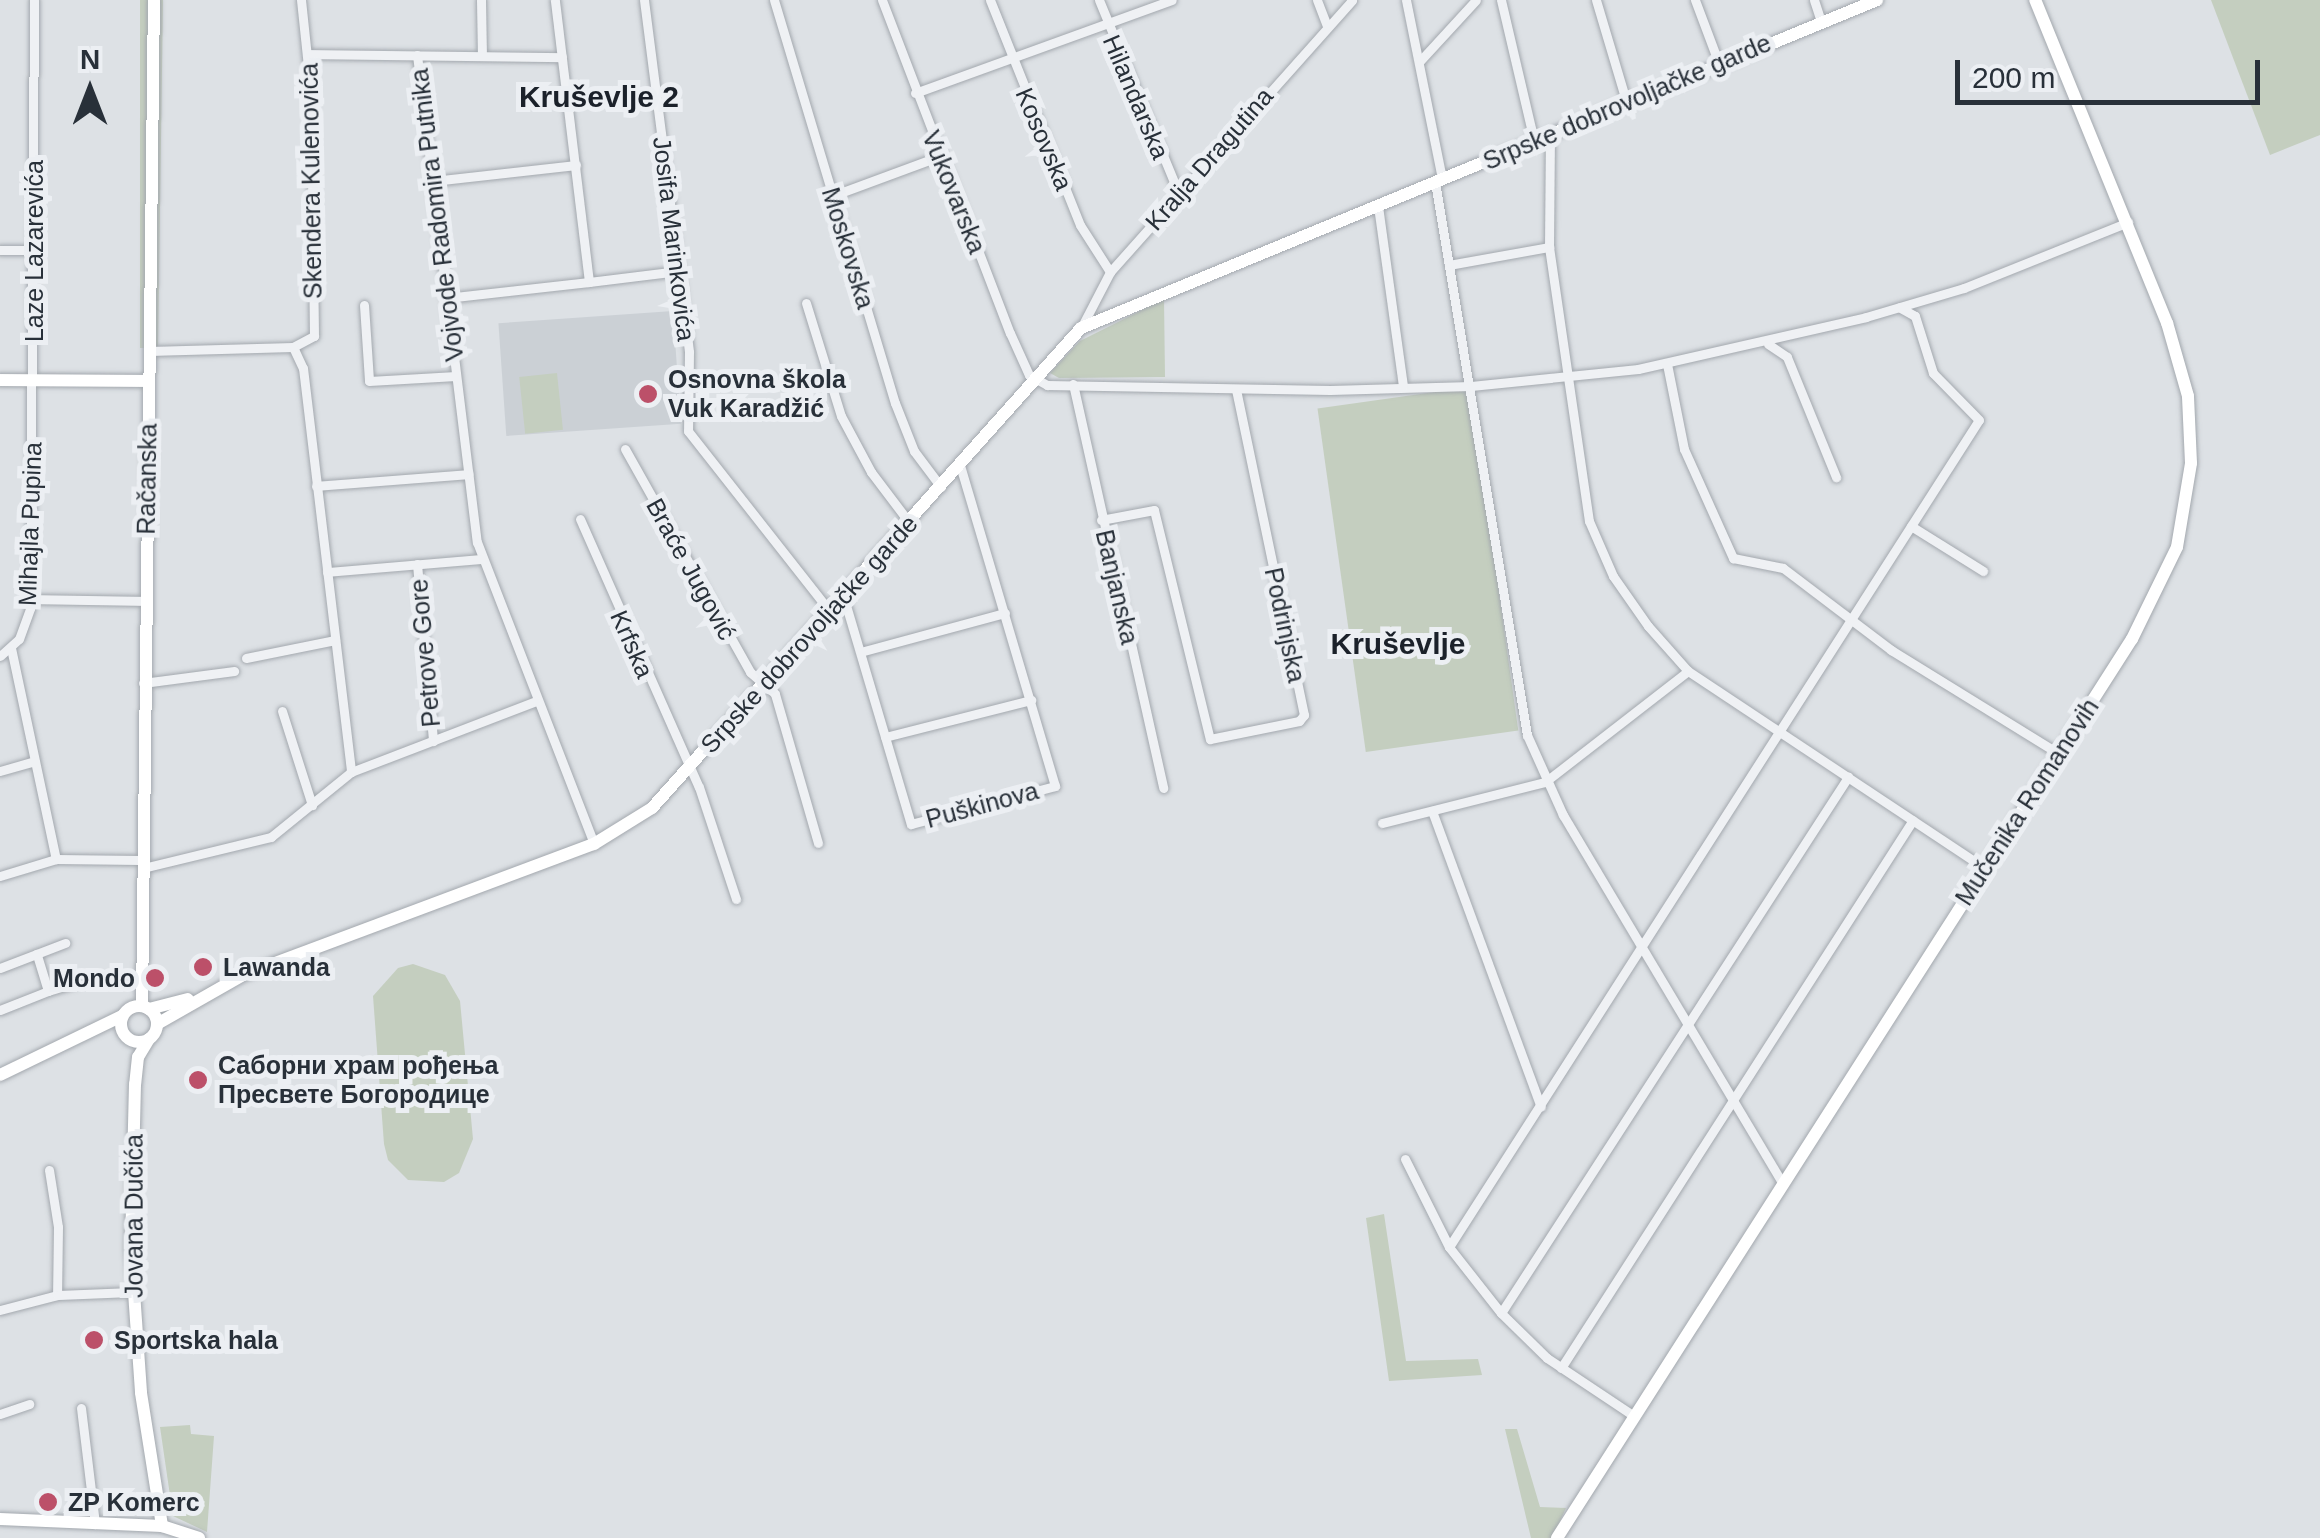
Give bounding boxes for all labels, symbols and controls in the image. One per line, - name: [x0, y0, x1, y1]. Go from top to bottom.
- street label: Srpske dobrovoljačke garde: [1479, 28, 1775, 176]
- street label: Hilandarska: [1096, 30, 1176, 164]
- north arrow: [40, 40, 140, 140]
- scale bar: [1960, 40, 2265, 102]
- text: N: [80, 44, 100, 75]
- text: 200 m: [1972, 61, 2055, 94]
- street label: Skendera Kulenovića: [294, 63, 328, 299]
- street label: Vojvode Radomira Putnika: [404, 67, 470, 363]
- district label: Kruševlje 2: [519, 79, 679, 115]
- street label: Kralja Dragutina: [1139, 82, 1279, 236]
- street label: Kosovska: [1009, 83, 1079, 195]
- street label: Vukovarska: [916, 126, 992, 258]
- street label: Josifa Marinkovića: [647, 135, 701, 343]
- street label: Laze Lazarevića: [19, 160, 49, 342]
- street label: Moskovska: [815, 184, 881, 312]
- place label: Osnovna škola Vuk Karadžić: [668, 365, 846, 424]
- marker: Osnovna škola Vuk Karadžić: [637, 383, 659, 405]
- street label: Račanska: [131, 423, 163, 535]
- street label: Mihajla Pupina: [12, 442, 48, 606]
- street label: Braće Jugović: [640, 493, 742, 645]
- street label: Srpske dobrovoljačke garde: [694, 509, 924, 759]
- street label: Banjanska: [1089, 527, 1145, 647]
- street label: Podrinjska: [1258, 565, 1312, 685]
- street label: Petrove Gore: [404, 578, 446, 728]
- street label: Krfska: [604, 606, 660, 682]
- district label: Kruševlje: [1330, 626, 1466, 662]
- street label: Mučenika Romanovih: [1949, 693, 2105, 911]
- street label: Puškinova: [922, 776, 1042, 834]
- place label: Lawanda: [223, 952, 330, 982]
- marker: Lawanda: [192, 956, 214, 978]
- place label: Mondo: [53, 963, 135, 993]
- marker: Mondo: [144, 967, 166, 989]
- place label: Саборни храм рођења Пресвете Богородице: [218, 1051, 498, 1110]
- marker: Саборни храм рођења Пресвете Богородице: [187, 1069, 209, 1091]
- street label: Jovana Dučića: [119, 1134, 149, 1298]
- place label: Sportska hala: [114, 1325, 278, 1355]
- marker: Sportska hala: [83, 1329, 105, 1351]
- place label: ZP Komerc: [68, 1487, 200, 1517]
- marker: ZP Komerc: [37, 1491, 59, 1513]

